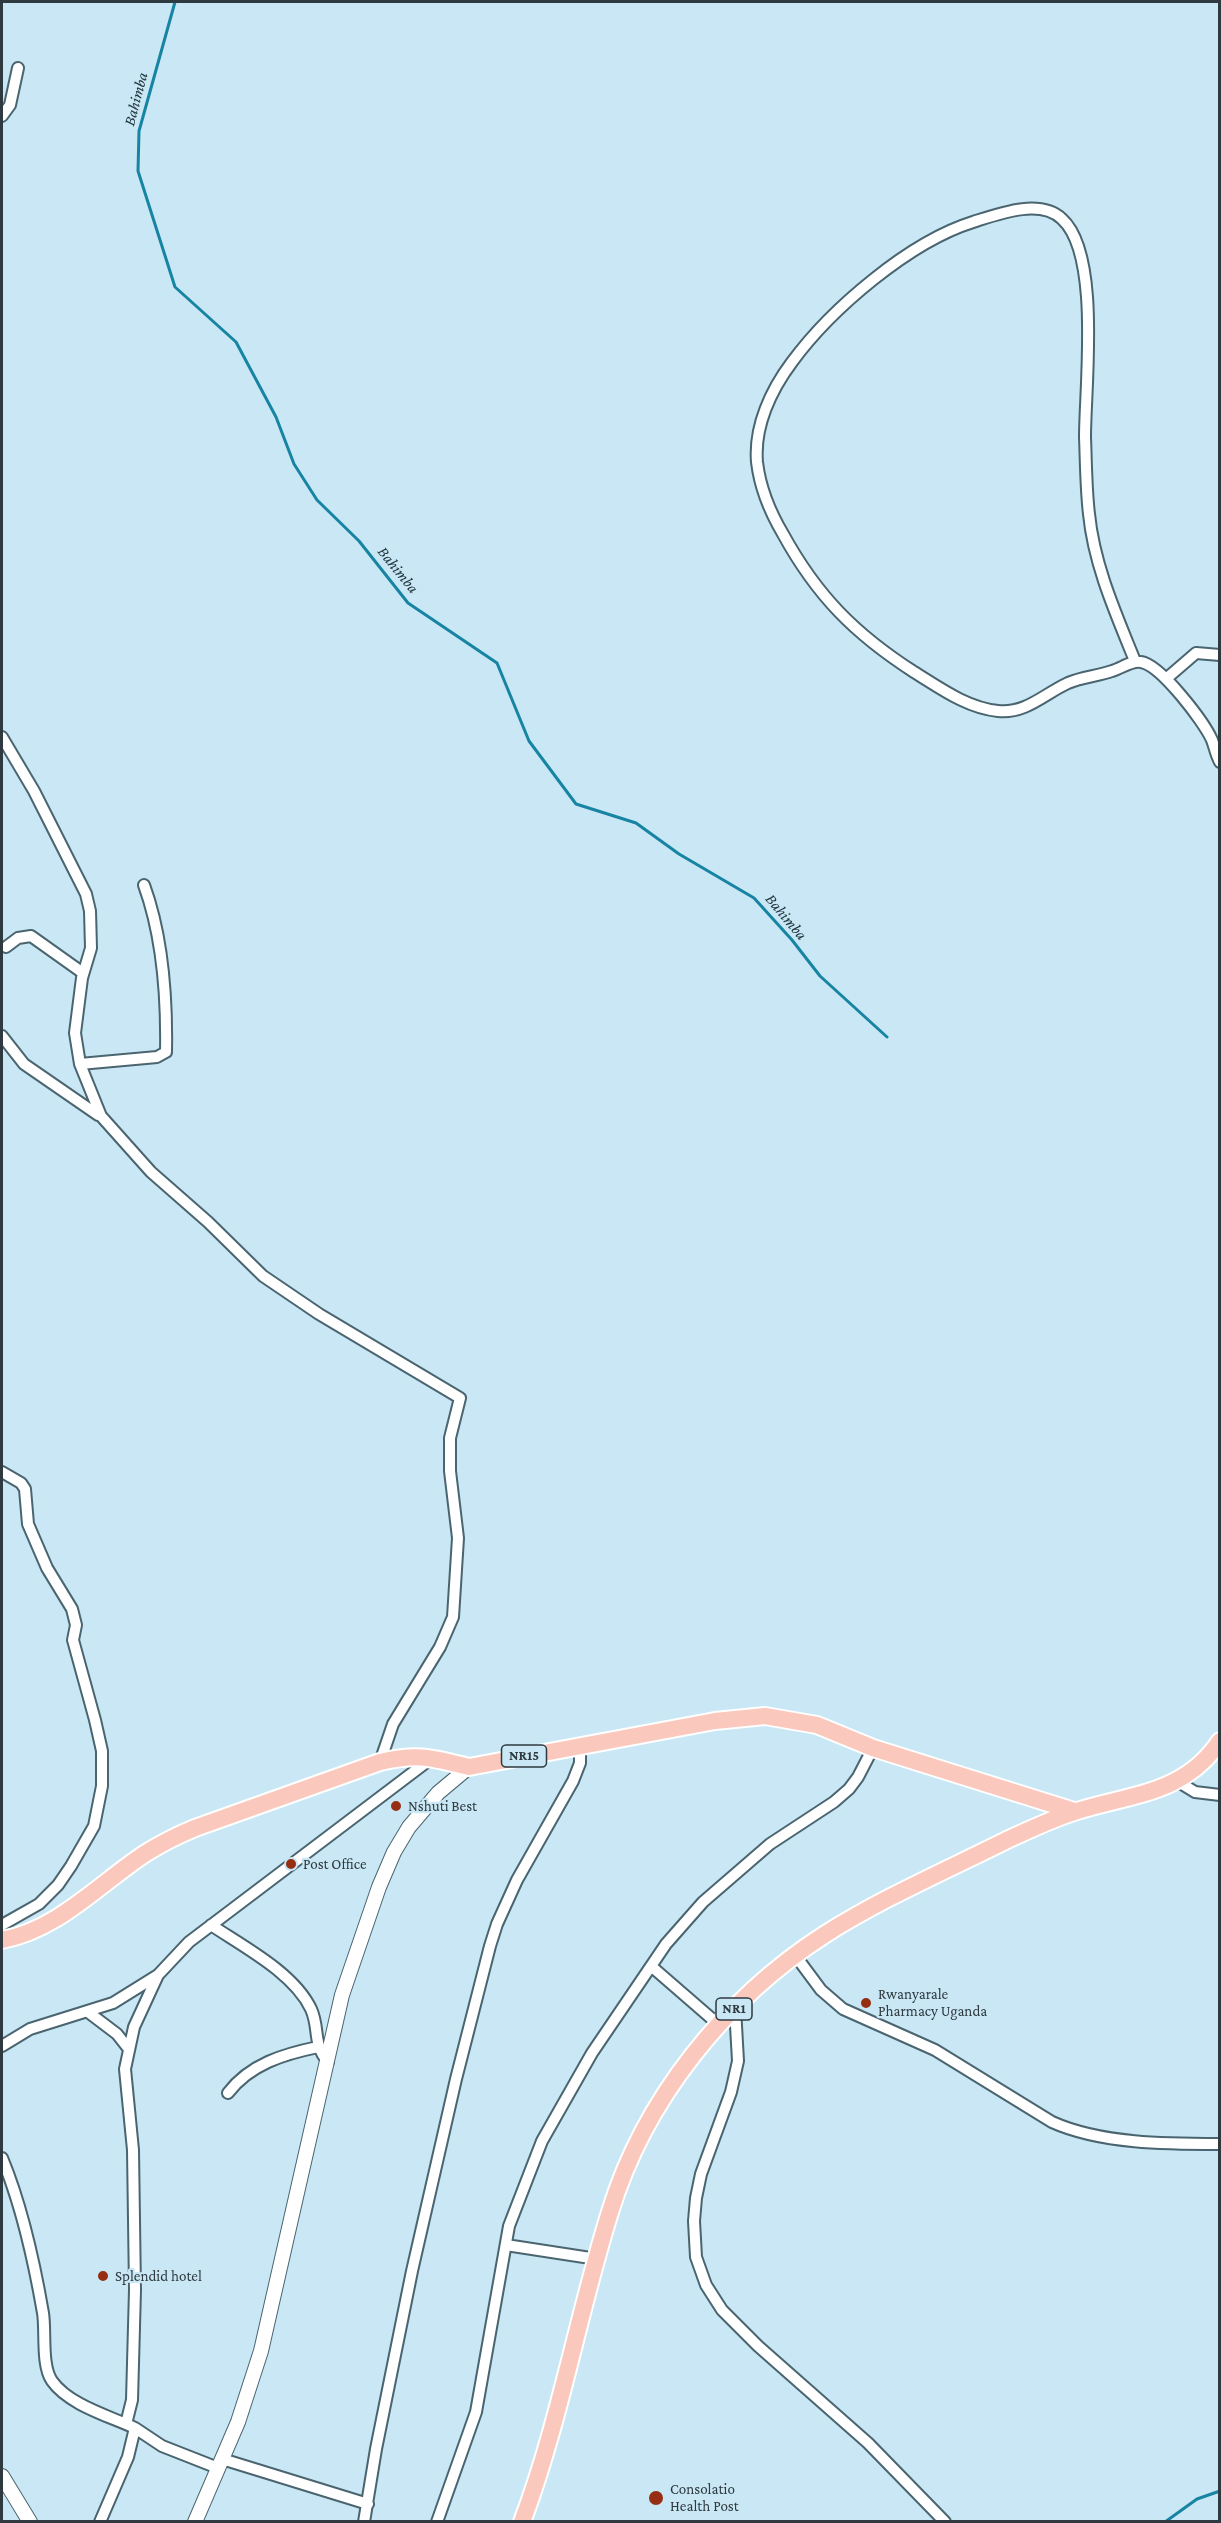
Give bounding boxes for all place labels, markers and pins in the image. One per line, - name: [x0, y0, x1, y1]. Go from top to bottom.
- place label: Nshuti Best: [408, 1797, 477, 1815]
- marker: Nshuti Best: [389, 1799, 403, 1813]
- place label: Post Office: [303, 1855, 367, 1873]
- marker: Post Office: [284, 1857, 298, 1871]
- place label: Rwanyarale Pharmacy Uganda: [878, 1985, 987, 2020]
- marker: Rwanyarale Pharmacy Uganda: [859, 1996, 873, 2010]
- place label: Splendid hotel: [115, 2267, 202, 2285]
- marker: Splendid hotel: [96, 2269, 110, 2283]
- place label: Consolatio Health Post: [670, 2480, 739, 2515]
- marker: Consolatio Health Post: [647, 2489, 665, 2507]

